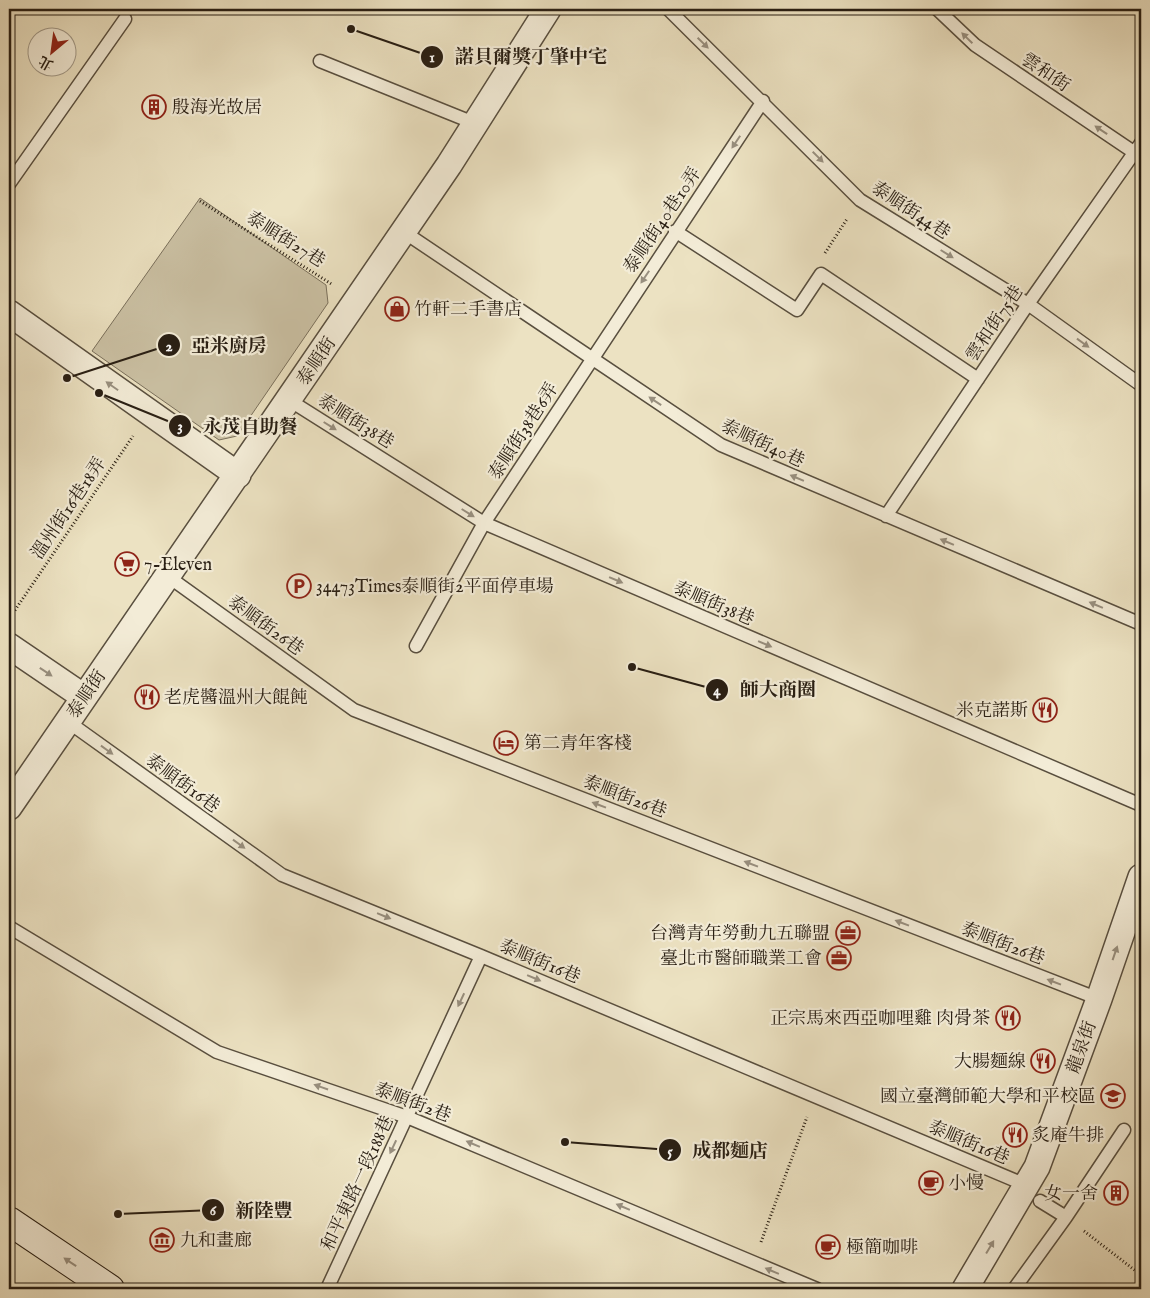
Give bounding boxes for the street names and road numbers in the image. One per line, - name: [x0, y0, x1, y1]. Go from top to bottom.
- street label: 雲和街: [1016, 49, 1074, 98]
- street label: 泰順街40巷10弄: [619, 163, 707, 278]
- street label: 泰順街44巷: [866, 177, 954, 245]
- street label: 泰順街27巷: [242, 207, 329, 274]
- street label: 雲和街75巷: [961, 281, 1029, 366]
- street label: 泰順街: [293, 333, 342, 391]
- street label: 泰順街38巷6弄: [484, 379, 564, 485]
- street label: 泰順街38巷: [313, 390, 398, 455]
- street label: 泰順街40巷: [717, 415, 808, 474]
- street label: 溫州街16巷18弄: [27, 453, 112, 564]
- street label: 泰順街38巷: [669, 577, 757, 632]
- street label: 泰順街26巷: [223, 591, 307, 661]
- street label: 泰順街: [63, 666, 112, 724]
- street label: 泰順街16巷: [140, 750, 224, 819]
- street label: 泰順街26巷: [579, 771, 670, 824]
- street label: 泰順街26巷: [957, 918, 1048, 971]
- street label: 泰順街16巷: [495, 935, 584, 990]
- street label: 龍泉街: [1062, 1018, 1102, 1077]
- street label: 泰順街2巷: [371, 1078, 454, 1129]
- street label: 和平東路一段188巷: [317, 1112, 400, 1255]
- street label: 泰順街16巷: [924, 1116, 1013, 1171]

